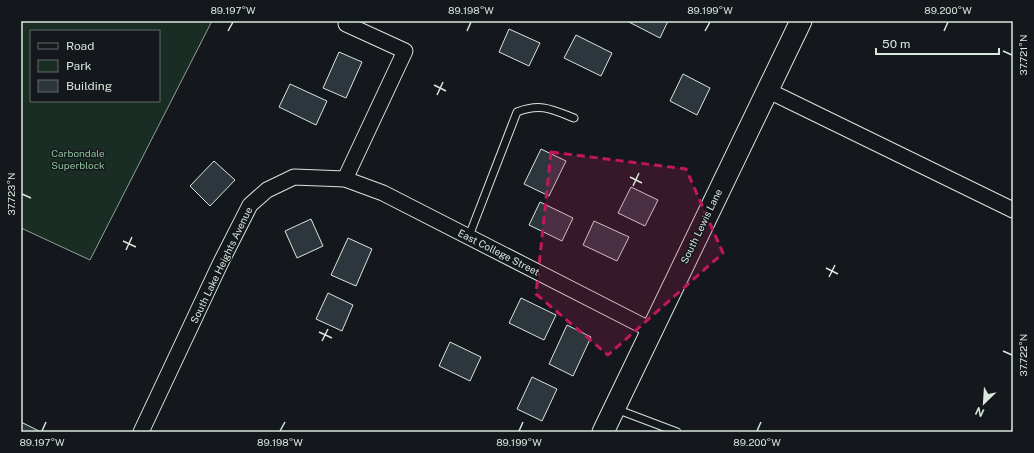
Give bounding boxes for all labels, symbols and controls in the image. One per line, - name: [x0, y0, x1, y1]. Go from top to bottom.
- text: 89.197°W: [210, 4, 256, 16]
- text: 89.198°W: [448, 4, 494, 16]
- text: 89.199°W: [687, 4, 733, 16]
- text: 89.200°W: [924, 4, 972, 16]
- legend: [30, 30, 160, 102]
- scale bar: [876, 30, 999, 56]
- text: 37.721°N: [1017, 35, 1029, 75]
- text: 50 m: [882, 37, 910, 51]
- text: Road: [66, 39, 94, 53]
- text: Park: [66, 59, 92, 73]
- text: Building: [66, 79, 112, 93]
- park label: Carbondale Superblock: [51, 147, 105, 171]
- text: 37.723°N: [5, 172, 17, 216]
- street label: South Lewis Lane: [678, 186, 724, 265]
- street label: South Lake Heights Avenue: [188, 205, 255, 325]
- street label: East College Street: [456, 226, 542, 278]
- text: 37.722°N: [1017, 334, 1029, 376]
- north arrow: [964, 383, 1004, 423]
- text: N: [973, 405, 986, 419]
- text: 89.197°W: [19, 436, 65, 448]
- text: 89.198°W: [257, 436, 303, 448]
- text: 89.199°W: [496, 436, 542, 448]
- text: 89.200°W: [733, 436, 781, 448]

